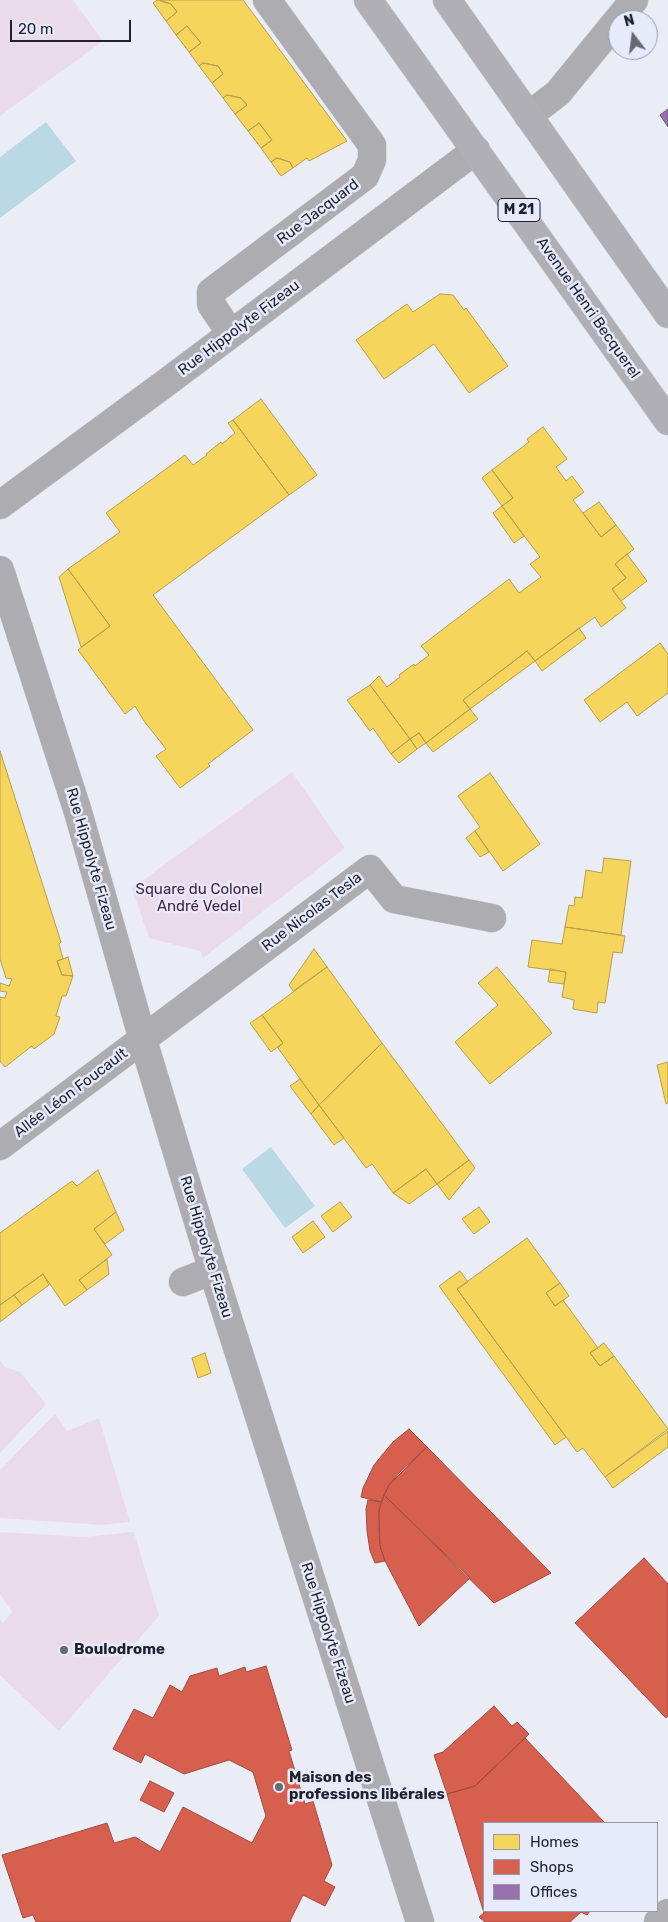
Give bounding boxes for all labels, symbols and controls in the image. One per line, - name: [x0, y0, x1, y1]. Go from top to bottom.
- scale bar: [12, 10, 134, 42]
- north arrow: [608, 10, 658, 60]
- text: N: [622, 11, 636, 31]
- text: 20 m: [18, 20, 53, 38]
- street label: Rue Jacquard: [274, 175, 362, 249]
- road number: M 21: [498, 198, 540, 222]
- street label: Avenue Henri Becquerel: [532, 234, 644, 382]
- street label: Rue Hippolyte Fizeau: [175, 276, 303, 380]
- street label: Rue Hippolyte Fizeau: [62, 786, 120, 932]
- street label: Rue Nicolas Tesla: [259, 869, 365, 955]
- park label: Square du Colonel André Vedel: [136, 881, 262, 916]
- street label: Allée Léon Foucault: [11, 1045, 131, 1141]
- street label: Rue Hippolyte Fizeau: [176, 1174, 236, 1320]
- street label: Rue Hippolyte Fizeau: [297, 1560, 359, 1706]
- place label: Boulodrome: [74, 1641, 165, 1659]
- marker: Boulodrome: [58, 1644, 70, 1656]
- place label: Maison des professions libérales: [289, 1769, 445, 1804]
- marker: Maison des professions libérales: [273, 1781, 285, 1793]
- legend: [483, 1822, 658, 1912]
- text: Homes: [530, 1833, 579, 1851]
- text: Shops: [530, 1858, 574, 1876]
- text: Offices: [530, 1883, 577, 1901]

